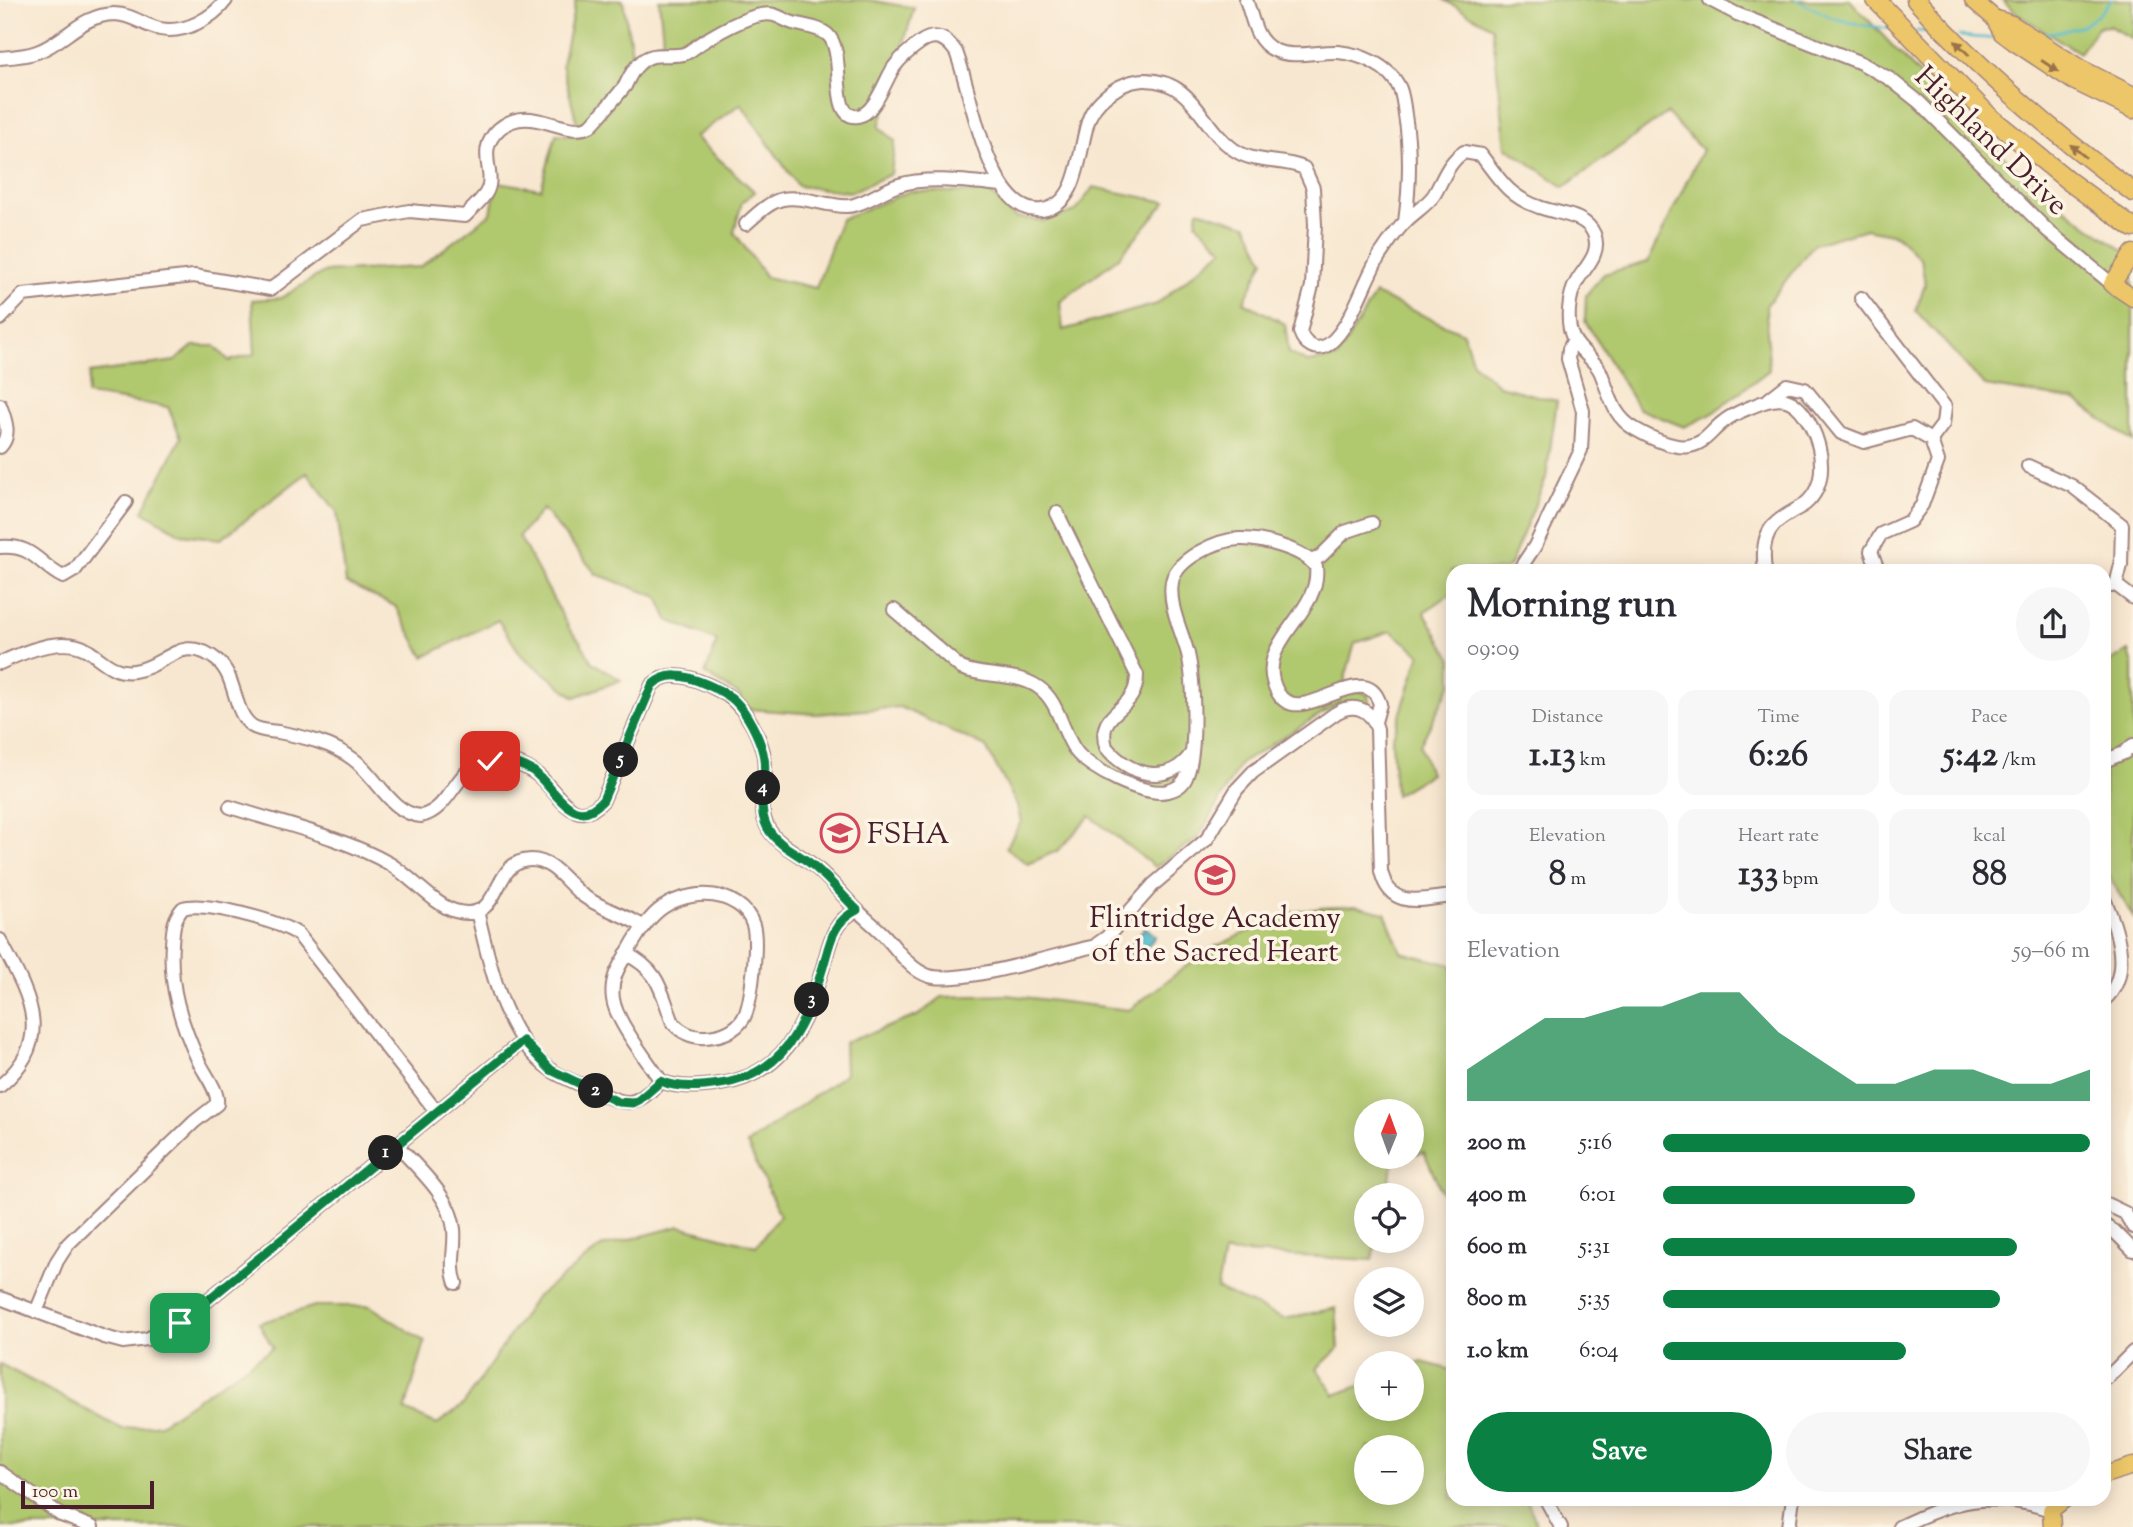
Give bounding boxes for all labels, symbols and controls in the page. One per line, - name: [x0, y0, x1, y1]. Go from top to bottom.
- one-way arrow: [1954, 40, 1970, 56]
- street label: Highland Drive: [1904, 57, 2077, 227]
- one-way arrow: [2041, 59, 2060, 72]
- one-way arrow: [2070, 144, 2087, 159]
- text: Morning run: [1467, 580, 1677, 634]
- button: share: [2016, 587, 2090, 661]
- text: 09:09: [1467, 633, 1519, 666]
- text: Distance: [1532, 704, 1603, 731]
- text: Time: [1757, 704, 1800, 731]
- text: Pace: [1971, 704, 2008, 731]
- pin: [460, 731, 520, 791]
- text: 1.13: [1529, 731, 1576, 782]
- text: 6:26: [1749, 731, 1808, 782]
- text: 5:42: [1943, 731, 1998, 782]
- icon: check: [471, 742, 509, 780]
- pin: 5: [604, 742, 638, 778]
- text: 5: [617, 746, 624, 773]
- text: km: [1576, 747, 1606, 774]
- text: /km: [1998, 747, 2036, 774]
- pin: 4: [746, 770, 780, 806]
- text: 4: [758, 774, 767, 801]
- school or university icon: FSHA: [819, 812, 861, 854]
- place label: FSHA: [867, 814, 950, 857]
- text: Elevation: [1529, 823, 1606, 850]
- text: Heart rate: [1738, 823, 1819, 850]
- text: kcal: [1973, 823, 2006, 850]
- text: 8: [1549, 850, 1566, 901]
- text: 133: [1738, 850, 1778, 901]
- text: 88: [1972, 850, 2007, 901]
- school or university icon: Flintridge Academy of the Sacred Heart: [1194, 854, 1236, 896]
- text: m: [1566, 866, 1586, 893]
- text: bpm: [1778, 866, 1819, 893]
- place label: Flintridge Academy of the Sacred Heart: [1089, 898, 1341, 975]
- text: Elevation: [1467, 935, 1560, 968]
- text: 59–66 m: [2013, 935, 2090, 968]
- pin: 3: [794, 982, 830, 1018]
- text: 3: [808, 986, 815, 1013]
- pin: 2: [578, 1074, 614, 1108]
- text: 2: [591, 1077, 600, 1104]
- north arrow: [1354, 1099, 1424, 1169]
- map controls: [1354, 1099, 1424, 1505]
- text: 200 m: [1467, 1127, 1526, 1160]
- text: 5:16: [1579, 1127, 1612, 1160]
- pin: 1: [368, 1136, 404, 1170]
- text: 1: [382, 1139, 389, 1166]
- text: 400 m: [1467, 1179, 1527, 1212]
- text: 6:01: [1579, 1179, 1616, 1212]
- button: locate: [1354, 1183, 1424, 1253]
- text: 600 m: [1467, 1231, 1527, 1264]
- text: 5:31: [1579, 1231, 1610, 1264]
- button: layers: [1354, 1267, 1424, 1337]
- text: 800 m: [1467, 1283, 1527, 1316]
- text: 5:35: [1579, 1283, 1610, 1316]
- pin: [150, 1293, 210, 1353]
- icon: arrive: [161, 1304, 199, 1342]
- text: 1.0 km: [1467, 1335, 1529, 1368]
- text: 6:04: [1579, 1335, 1619, 1368]
- button: +: [1354, 1351, 1424, 1421]
- button: Save: [1467, 1412, 1772, 1492]
- button: Share: [1786, 1412, 2090, 1492]
- button: −: [1354, 1435, 1424, 1505]
- scale bar: [21, 1478, 154, 1510]
- text: 100 m: [32, 1479, 78, 1506]

